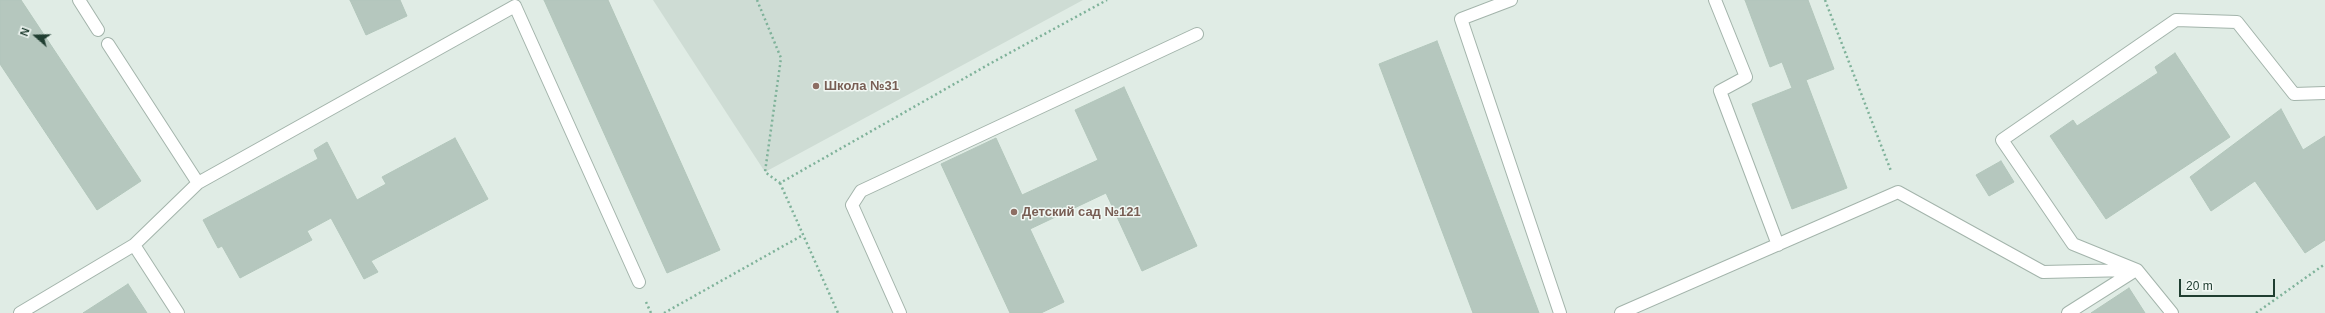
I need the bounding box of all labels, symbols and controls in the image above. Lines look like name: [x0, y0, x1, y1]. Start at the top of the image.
north arrow: [16, 16, 56, 56]
text: N: [18, 26, 32, 38]
place label: Школа №31: [824, 78, 899, 94]
marker: Школа №31: [811, 81, 821, 91]
place label: Детский сад №121: [1022, 204, 1141, 220]
marker: Детский сад №121: [1009, 207, 1019, 217]
scale bar: [2181, 271, 2277, 297]
text: 20 m: [2186, 279, 2213, 293]

